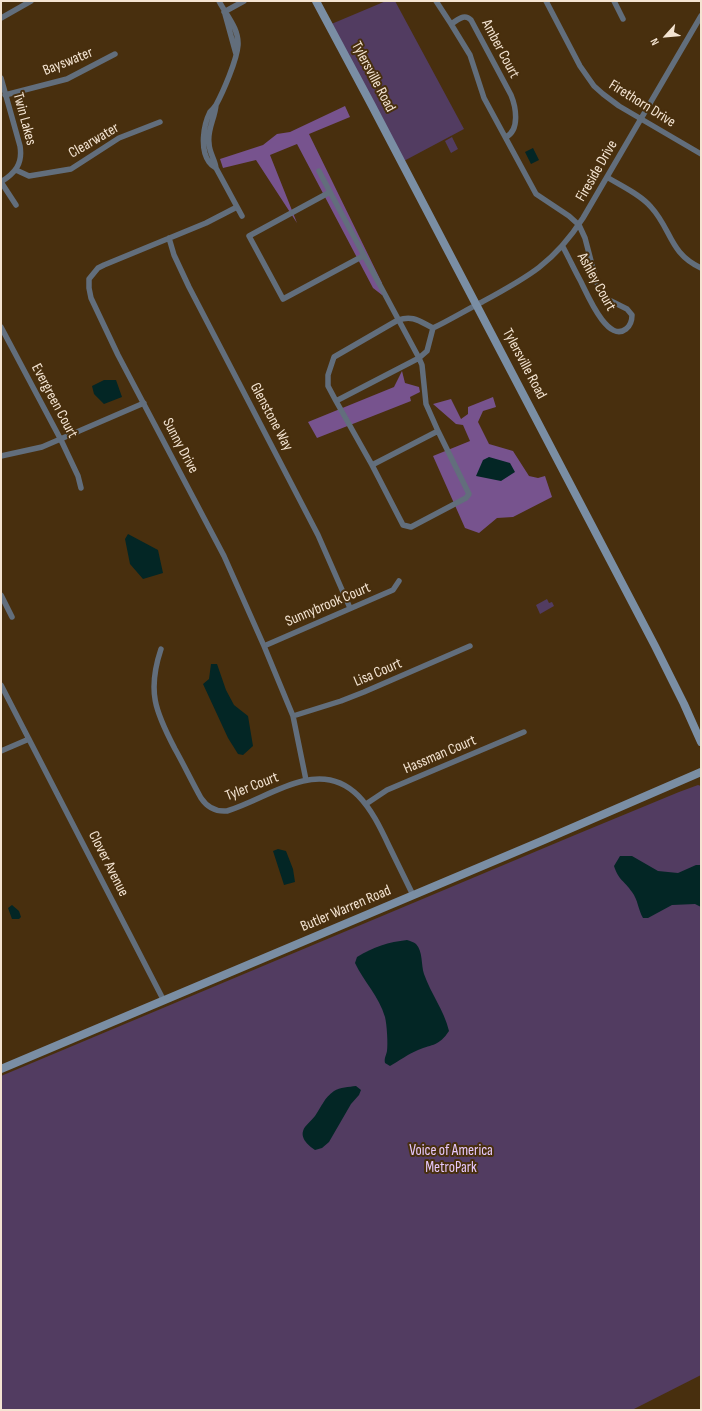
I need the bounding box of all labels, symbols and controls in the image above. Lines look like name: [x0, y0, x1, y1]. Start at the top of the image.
north arrow: [646, 16, 686, 56]
street label: Amber Court: [477, 17, 523, 81]
text: N: [648, 36, 662, 47]
street label: Tylersville Road: [347, 39, 399, 115]
street label: Bayswater: [40, 44, 96, 80]
street label: Firethorn Drive: [605, 76, 679, 132]
street label: Twin Lakes: [8, 91, 40, 147]
street label: Clearwater: [66, 119, 122, 163]
street label: Fireside Drive: [572, 137, 622, 205]
street label: Ashley Court: [573, 250, 619, 314]
street label: Tylersville Road: [498, 326, 550, 402]
street label: Evergreen Court: [27, 361, 81, 441]
street label: Glenstone Way: [246, 380, 296, 454]
street label: Sunny Drive: [158, 415, 202, 477]
street label: Sunnybrook Court: [283, 579, 373, 631]
street label: Lisa Court: [351, 655, 405, 691]
street label: Hassman Court: [401, 732, 479, 778]
street label: Tyler Court: [223, 769, 281, 805]
street label: Clover Avenue: [84, 828, 132, 900]
street label: Butler Warren Road: [298, 882, 394, 936]
park label: Voice of America MetroPark: [409, 1142, 493, 1177]

